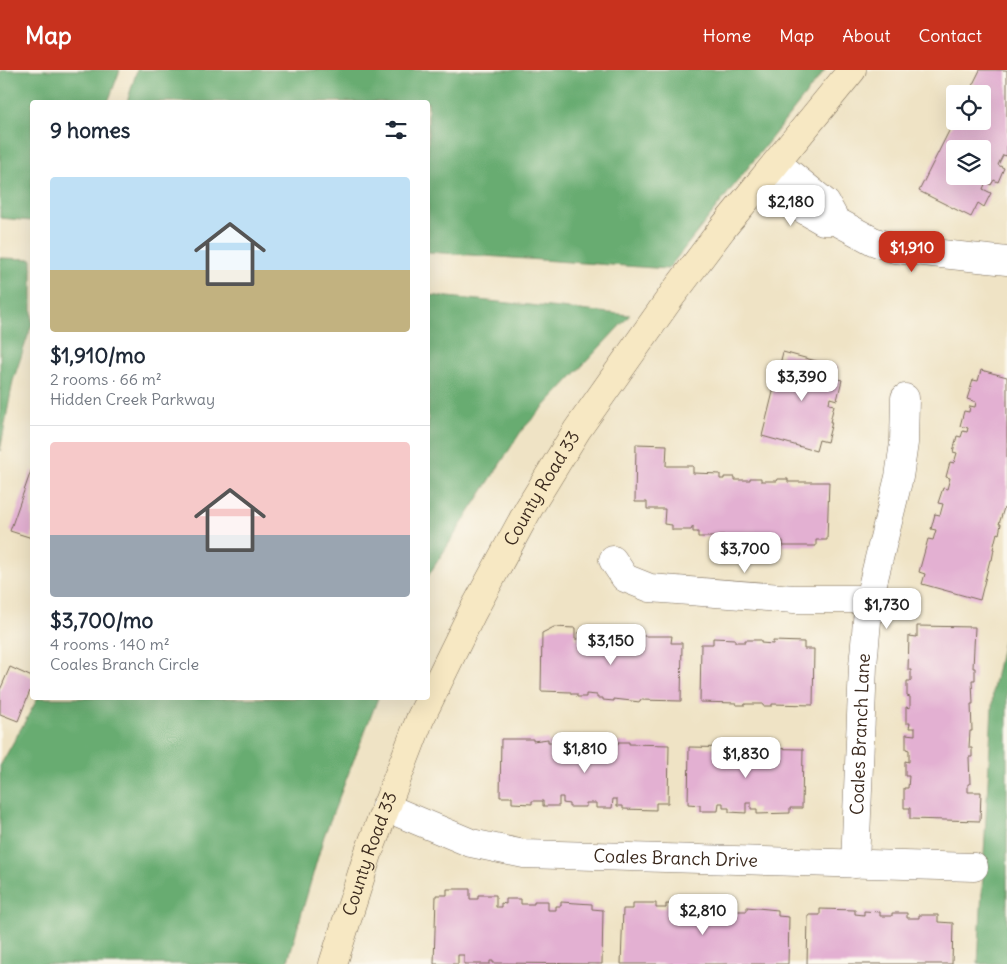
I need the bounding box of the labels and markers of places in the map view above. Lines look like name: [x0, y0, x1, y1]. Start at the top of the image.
pin: $2,180: [750, 184, 832, 227]
pin: $1,910: [871, 230, 953, 273]
pin: $3,390: [761, 360, 843, 402]
pin: $3,700: [704, 532, 786, 574]
pin: $1,730: [846, 588, 928, 630]
pin: $3,150: [570, 624, 652, 666]
pin: $1,810: [544, 732, 626, 774]
pin: $1,830: [705, 736, 787, 779]
pin: $2,810: [662, 894, 744, 936]

